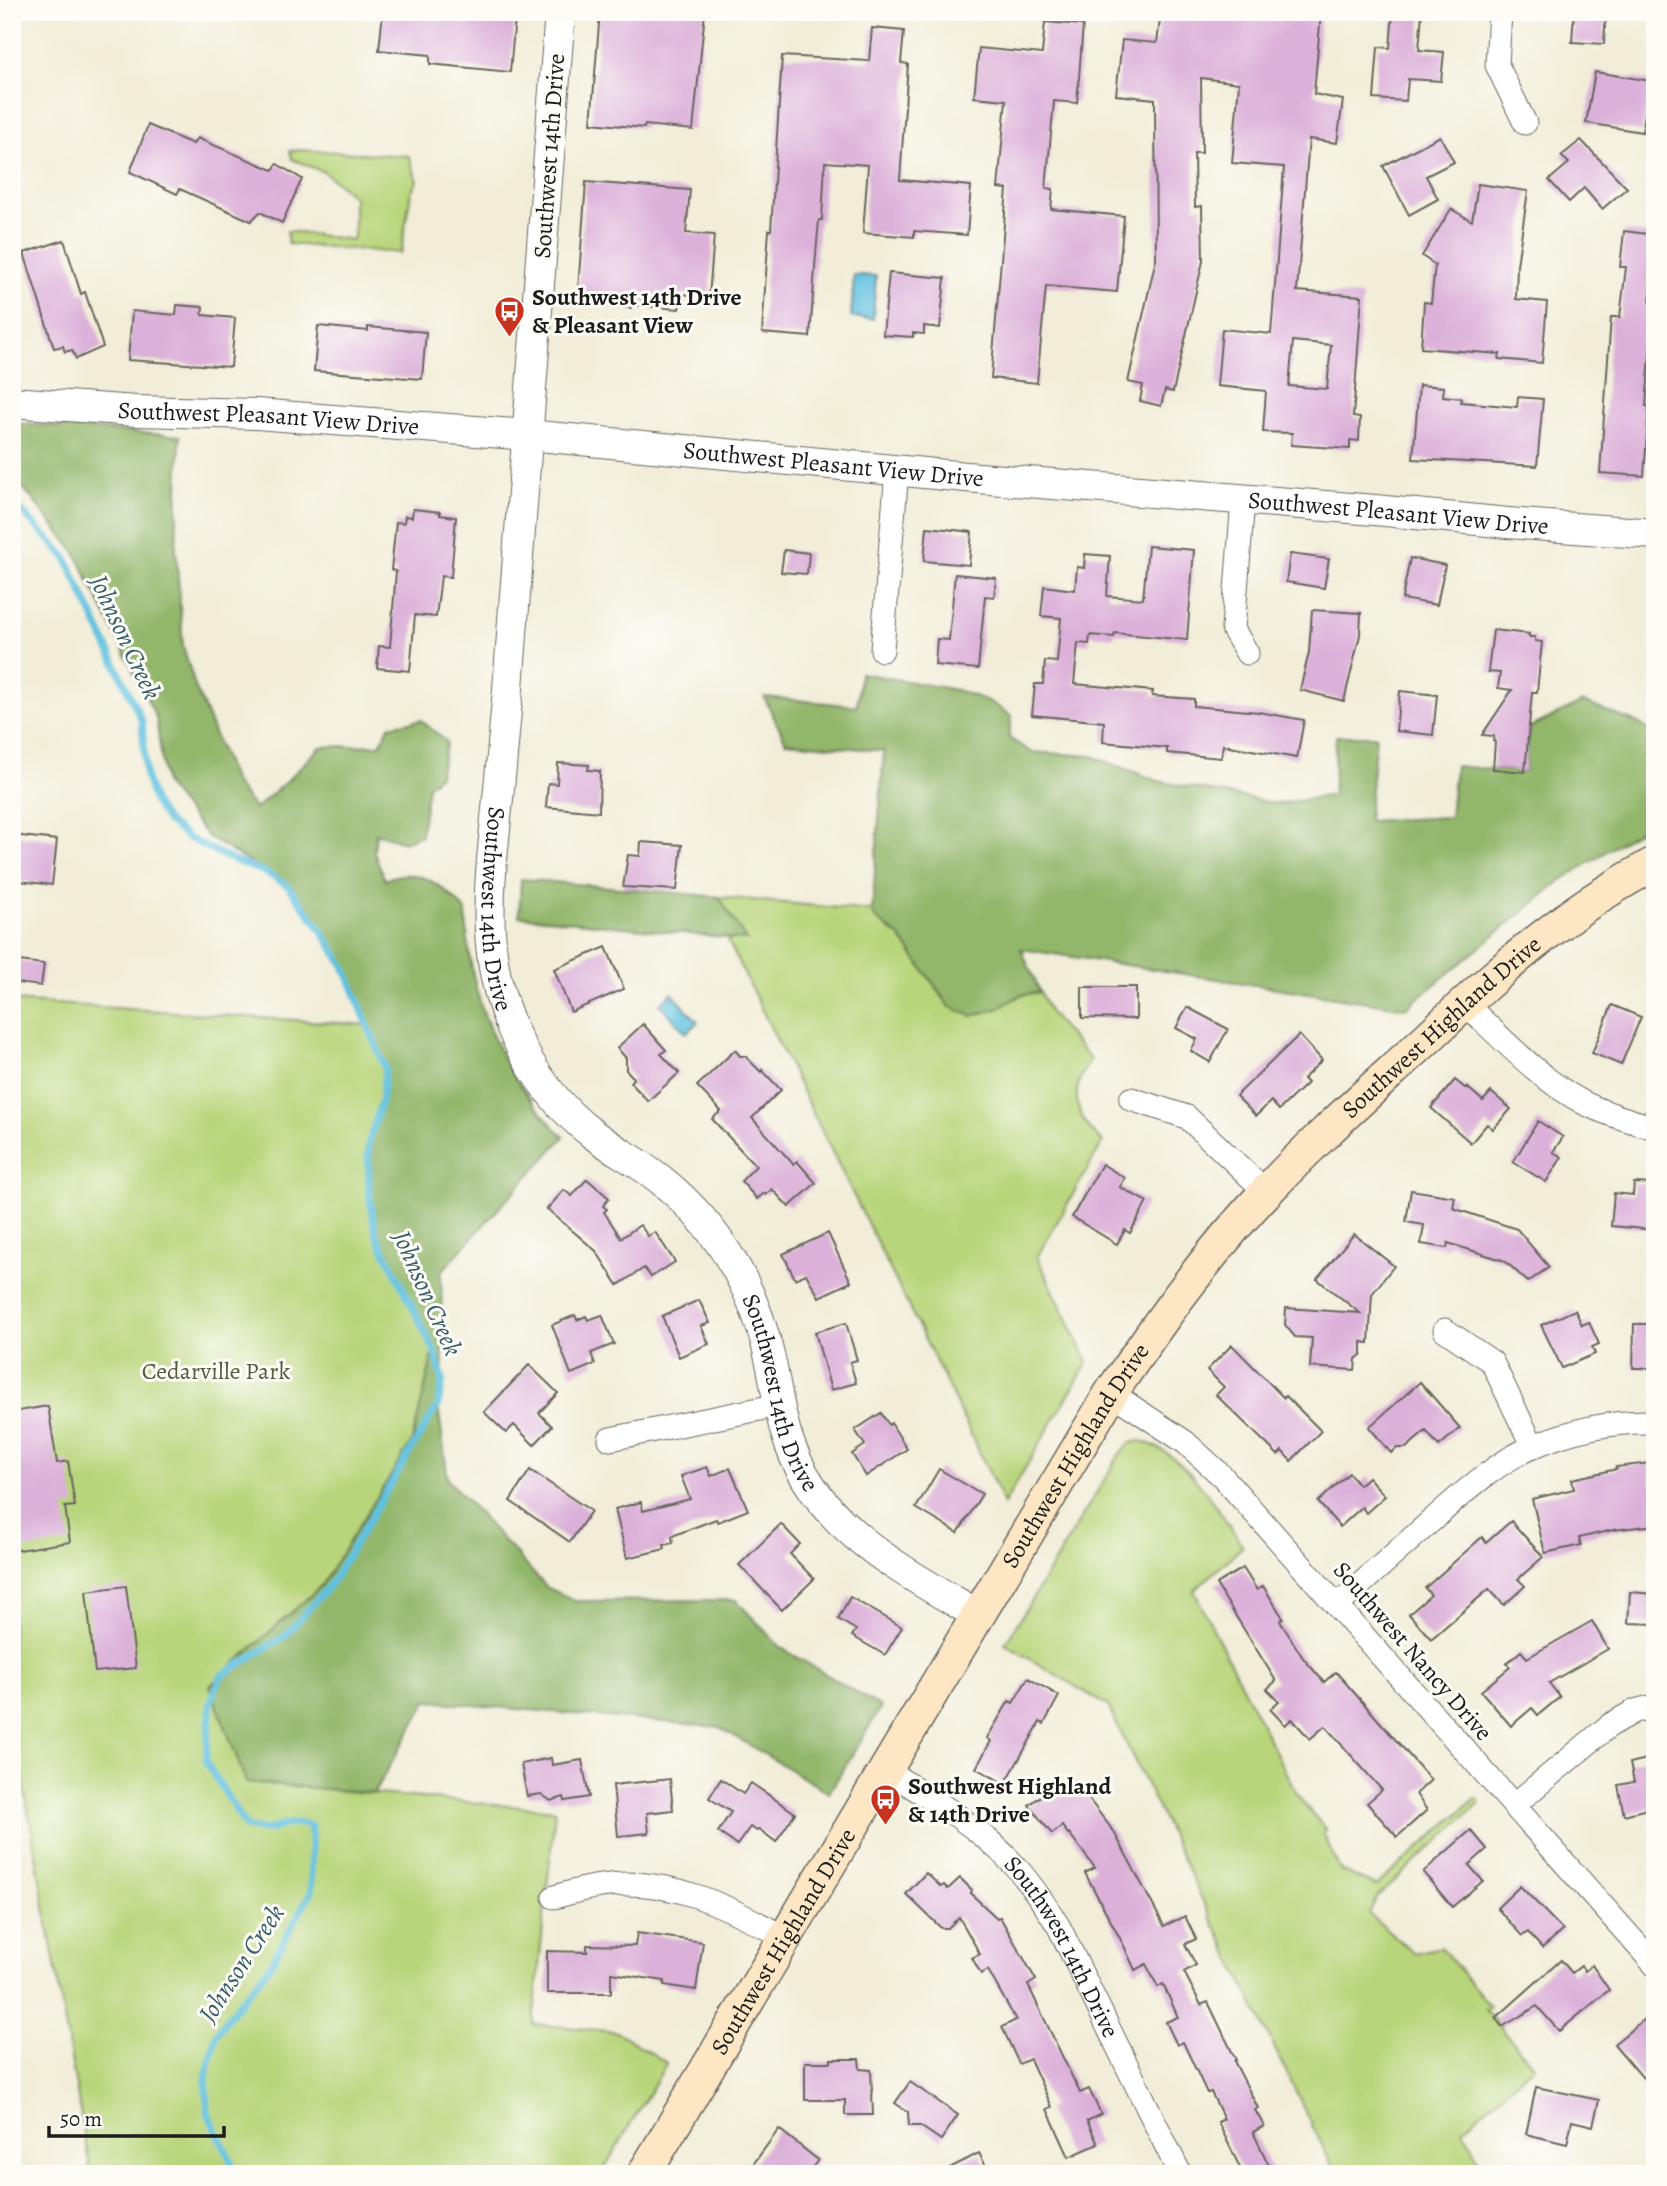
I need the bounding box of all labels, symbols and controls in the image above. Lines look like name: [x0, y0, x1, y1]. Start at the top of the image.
street label: Southwest 14th Drive: [526, 52, 572, 260]
place label: Southwest 14th Drive & Pleasant View: [532, 281, 742, 341]
bus stop icon: Southwest 14th Drive & Pleasant View: [492, 294, 526, 338]
street label: Southwest Pleasant View Drive: [117, 394, 420, 443]
street label: Southwest Pleasant View Drive: [682, 434, 985, 494]
street label: Southwest Pleasant View Drive: [1247, 484, 1550, 542]
water label: Johnson Creek: [81, 568, 170, 705]
street label: Southwest 14th Drive: [473, 805, 520, 1015]
street label: Southwest Highland Drive: [1335, 928, 1548, 1125]
water label: Johnson Creek: [384, 1224, 471, 1362]
street label: Southwest 14th Drive: [735, 1289, 826, 1498]
street label: Southwest Highland Drive: [994, 1337, 1157, 1574]
park label: Cedarville Park: [142, 1355, 290, 1387]
street label: Southwest Nancy Drive: [1326, 1555, 1500, 1747]
place label: Southwest Highland & 14th Drive: [908, 1770, 1112, 1830]
bus stop icon: Southwest Highland & 14th Drive: [868, 1783, 902, 1827]
street label: Southwest Highland Drive: [703, 1822, 863, 2061]
street label: Southwest 14th Drive: [997, 1849, 1127, 2043]
water label: Johnson Creek: [190, 1898, 293, 2030]
scale bar: [49, 2095, 224, 2139]
text: 50 m: [60, 2105, 102, 2133]

